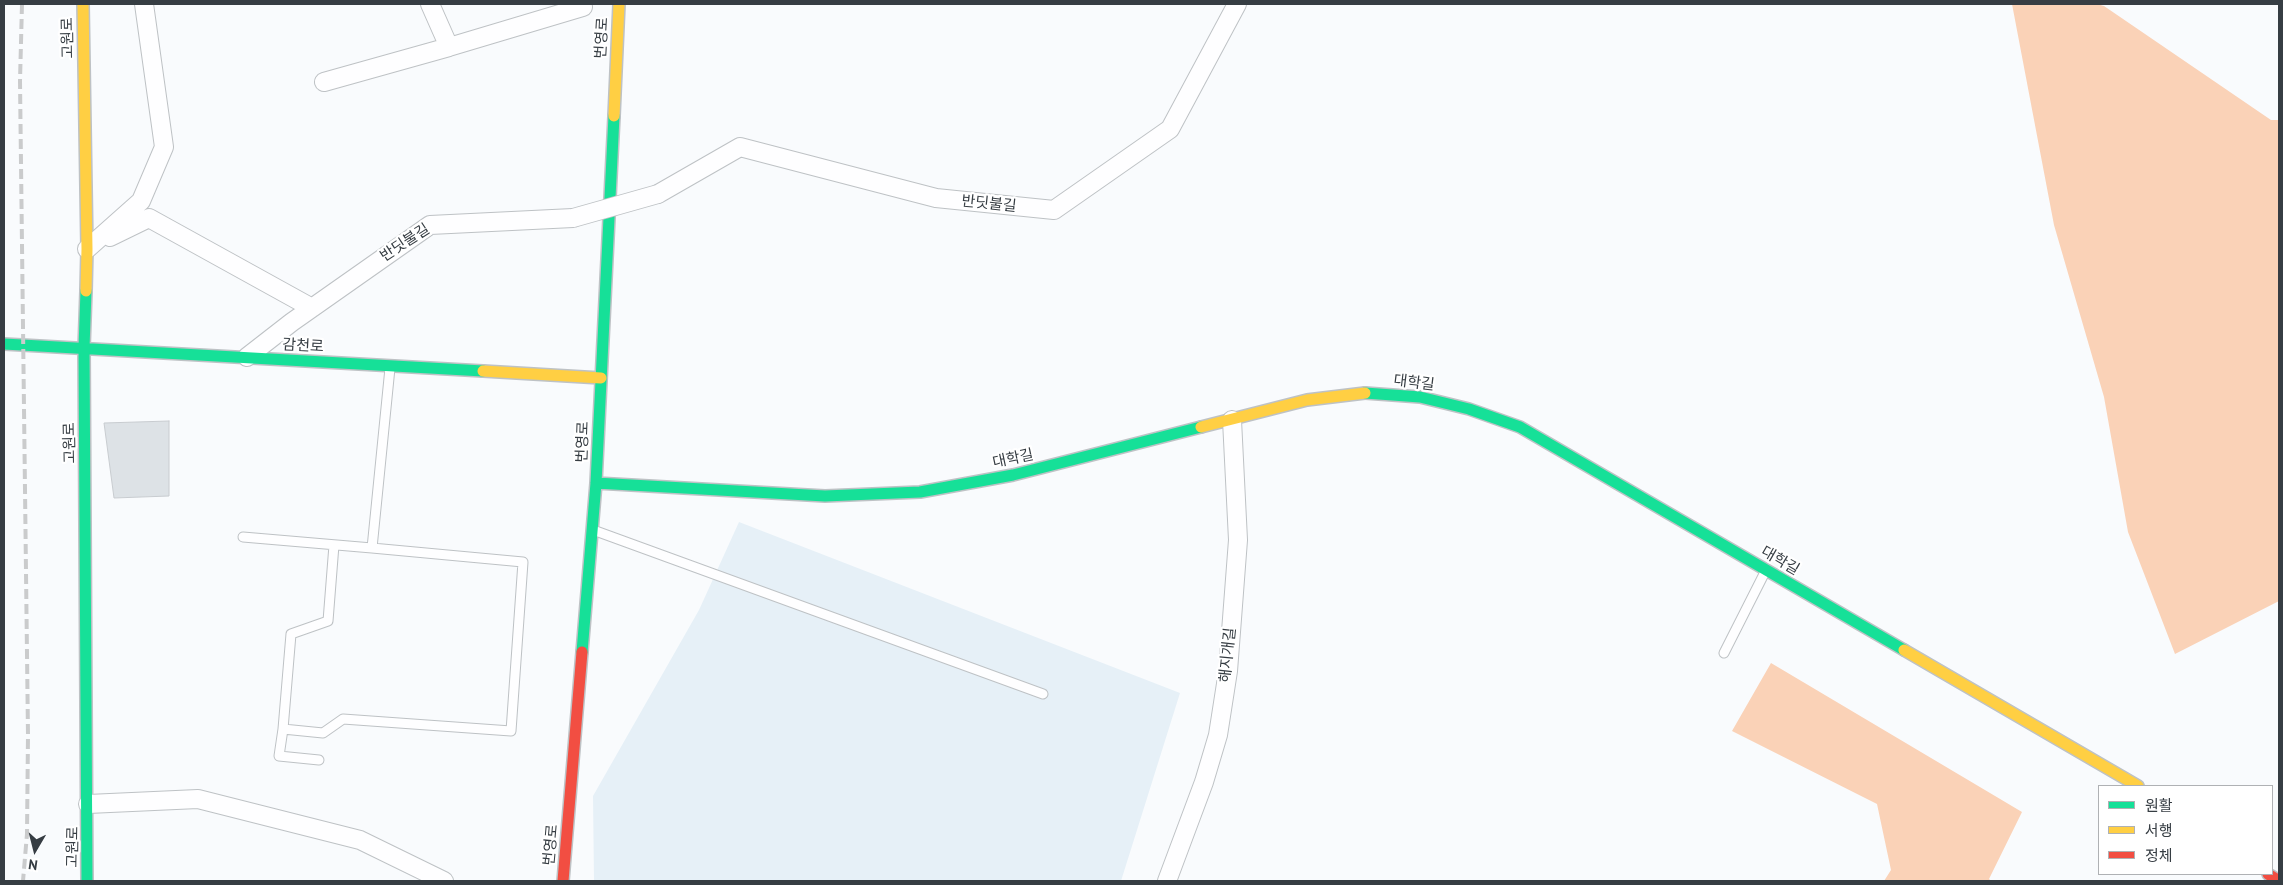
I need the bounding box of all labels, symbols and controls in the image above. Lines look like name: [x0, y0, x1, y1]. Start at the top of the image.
street label: 고원로: [59, 17, 77, 59]
street label: 번영로: [592, 17, 612, 59]
street label: 반딧불길: [961, 192, 1017, 216]
street label: 반딧불길: [377, 220, 433, 266]
street label: 감천로: [282, 336, 324, 356]
street label: 대학길: [1392, 372, 1436, 394]
street label: 번영로: [573, 421, 593, 463]
street label: 고원로: [61, 422, 79, 464]
street label: 대학길: [991, 446, 1035, 472]
street label: 대학길: [1758, 543, 1802, 579]
street label: 해지개길: [1216, 627, 1240, 683]
legend: [2098, 785, 2273, 875]
text: 원활: [2145, 796, 2173, 815]
text: 서행: [2145, 821, 2173, 840]
street label: 번영로: [540, 824, 562, 866]
north arrow: [10, 825, 60, 875]
street label: 고원로: [64, 826, 82, 868]
text: 정체: [2145, 846, 2173, 865]
text: N: [27, 855, 39, 874]

